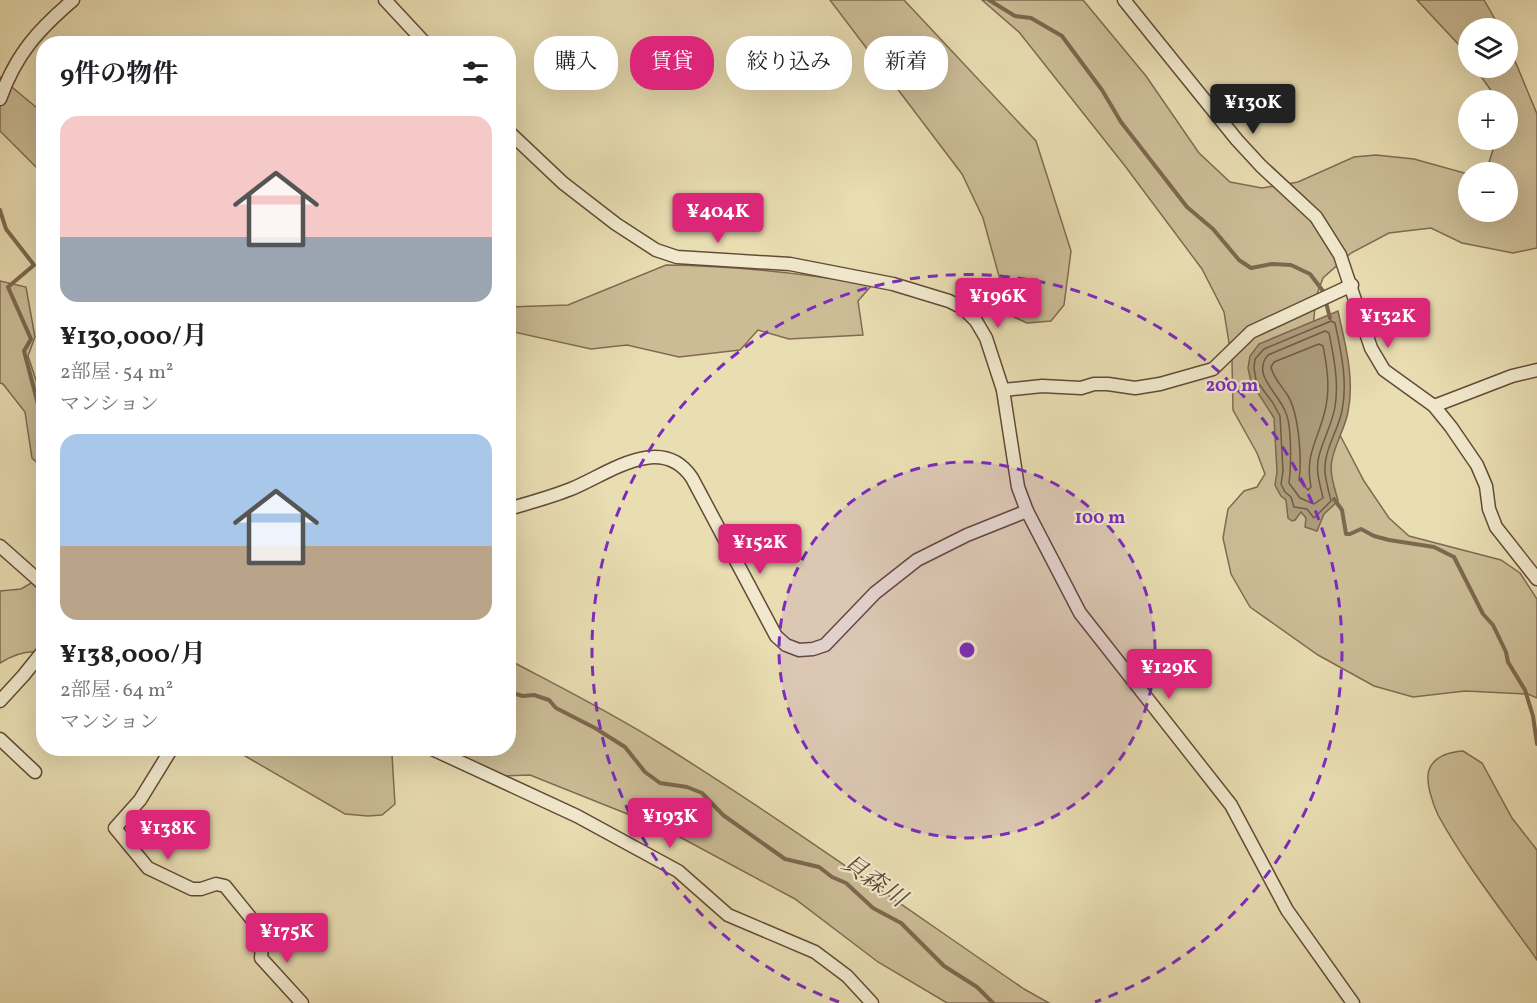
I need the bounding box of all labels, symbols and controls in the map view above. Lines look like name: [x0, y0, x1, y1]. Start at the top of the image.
map controls: [1458, 18, 1518, 222]
button: layers: [1458, 18, 1518, 78]
chip: 購入: [534, 36, 618, 90]
chip: 賃貸: [630, 36, 714, 90]
chip: 絞り込み: [726, 36, 852, 90]
chip: 新着: [864, 36, 948, 90]
icon: filters: [459, 56, 492, 89]
text: 9件の物件: [60, 57, 178, 93]
pin: ¥130K: [1211, 84, 1295, 135]
text: ¥130K: [1224, 89, 1282, 117]
button: +: [1458, 90, 1518, 150]
icon: home: [222, 155, 330, 263]
button: −: [1458, 162, 1518, 222]
pin: ¥404K: [676, 193, 760, 244]
text: ¥404K: [687, 198, 749, 226]
pin: ¥196K: [956, 278, 1040, 329]
text: ¥196K: [969, 283, 1027, 311]
pin: ¥132K: [1346, 298, 1430, 349]
text: ¥132K: [1360, 303, 1416, 331]
text: ¥130,000/月: [60, 319, 208, 355]
text: 2部屋 · 54 m²: [60, 359, 173, 387]
text: 200 m: [1206, 374, 1258, 399]
text: マンション: [60, 391, 159, 419]
icon: home: [222, 473, 330, 581]
text: 100 m: [1075, 506, 1125, 531]
pin: ¥152K: [718, 524, 802, 575]
text: ¥152K: [732, 529, 788, 557]
text: ¥138,000/月: [60, 637, 206, 673]
centre of rings: [957, 640, 977, 660]
pin: ¥129K: [1127, 649, 1211, 700]
text: ¥129K: [1141, 654, 1197, 682]
text: 2部屋 · 64 m²: [60, 677, 173, 705]
text: マンション: [60, 709, 159, 737]
pin: ¥193K: [628, 798, 712, 849]
text: ¥193K: [642, 803, 698, 831]
pin: ¥138K: [126, 810, 210, 861]
text: ¥138K: [140, 815, 196, 843]
water label: 貝森川: [834, 847, 915, 918]
pin: ¥175K: [245, 913, 329, 964]
text: ¥175K: [260, 918, 314, 946]

